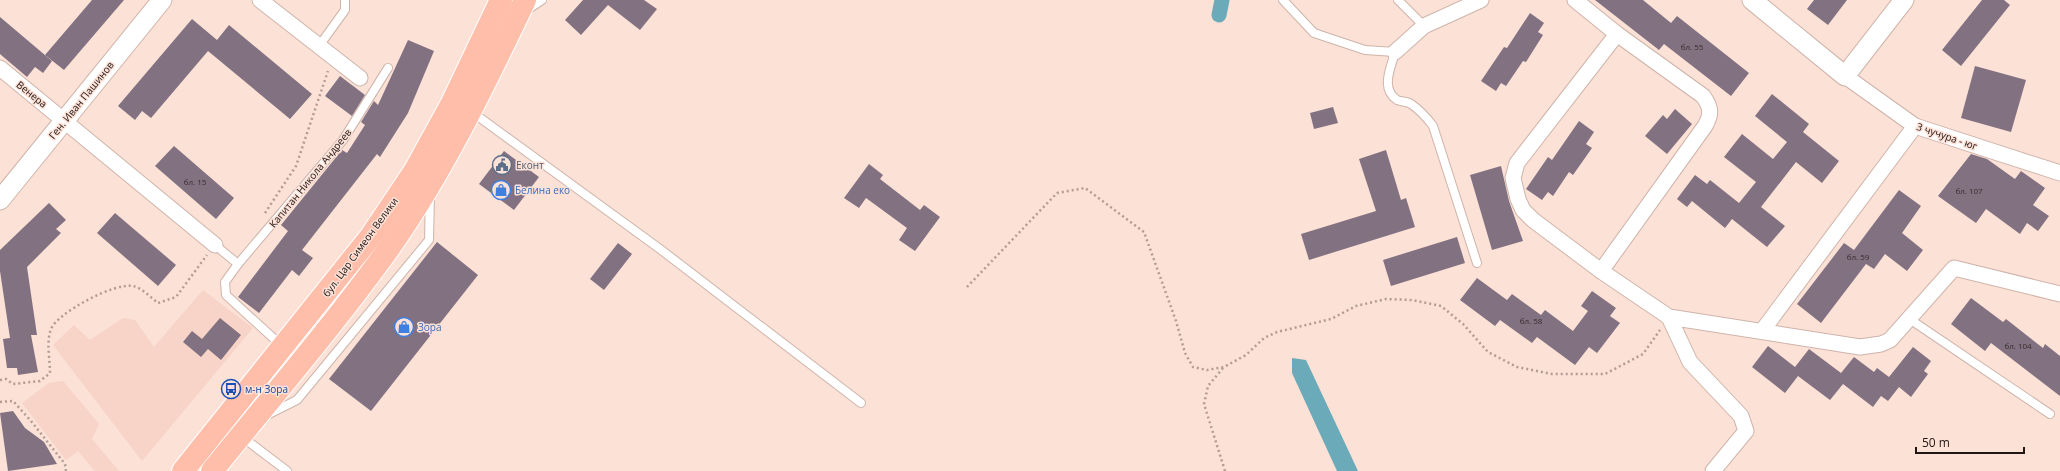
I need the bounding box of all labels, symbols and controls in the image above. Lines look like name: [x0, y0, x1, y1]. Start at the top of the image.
house number: бл. 55: [1681, 41, 1704, 52]
street label: Ген. Иван Пашинов: [45, 58, 117, 142]
street label: Венера: [14, 77, 50, 111]
street label: 3 чучура - юг: [1915, 119, 1980, 153]
street label: Капитан Никола Андреев: [266, 125, 355, 230]
public building icon: Еконт: [491, 154, 513, 176]
place label: Еконт: [516, 158, 544, 172]
house number: бл. 15: [184, 176, 207, 187]
shop icon: Белина еко: [490, 179, 512, 201]
place label: Белина еко: [515, 183, 570, 197]
house number: бл. 107: [1955, 185, 1983, 196]
street label: бул. Цар Симеон Велики: [319, 194, 401, 300]
house number: бл. 59: [1847, 251, 1870, 262]
house number: бл. 58: [1520, 315, 1543, 326]
shop icon: Зора: [393, 316, 415, 338]
place label: Зора: [418, 320, 442, 334]
house number: бл. 104: [2004, 340, 2032, 351]
bus stop icon: м-н Зора: [220, 378, 242, 400]
place label: м-н Зора: [245, 382, 288, 396]
scale bar: [1916, 429, 2024, 455]
text: 50 m: [1922, 434, 1950, 451]

